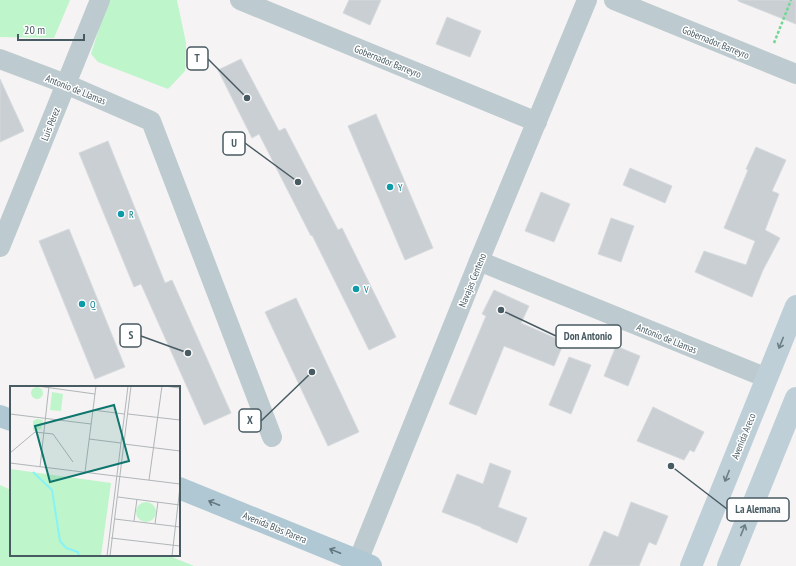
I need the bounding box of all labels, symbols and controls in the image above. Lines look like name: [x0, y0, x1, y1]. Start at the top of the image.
scale bar: [18, 16, 84, 42]
text: 20 m: [24, 22, 45, 37]
street label: Gobernador Barreyro: [680, 23, 751, 62]
street label: Gobernador Barreyro: [352, 42, 423, 81]
callout: T: [187, 47, 208, 70]
text: T: [194, 51, 200, 65]
street label: Antonio de Llamas: [44, 71, 109, 108]
street label: Luis Pérez: [38, 105, 63, 143]
callout: U: [223, 132, 245, 155]
text: U: [231, 136, 237, 150]
place label: Y: [398, 181, 403, 194]
marker: Y: [385, 182, 395, 192]
place label: R: [129, 208, 134, 221]
marker: R: [116, 209, 126, 219]
street label: Navajas Centeno: [456, 251, 489, 309]
place label: V: [363, 283, 369, 296]
marker: V: [351, 284, 361, 294]
place label: Q: [90, 298, 96, 311]
marker: Q: [77, 299, 87, 309]
street label: Antonio de Llamas: [635, 320, 700, 357]
callout: S: [120, 324, 141, 347]
callout: Don Antonio: [556, 325, 621, 348]
text: S: [129, 328, 134, 342]
text: Don Antonio: [564, 329, 612, 343]
one-way arrow: [777, 336, 785, 348]
inset map: [10, 386, 180, 556]
callout: X: [239, 409, 261, 432]
street label: Avenida Areco: [728, 411, 759, 461]
text: X: [247, 413, 253, 427]
one-way arrow: [723, 470, 731, 482]
one-way arrow: [209, 498, 221, 506]
callout: La Alemana: [727, 498, 789, 521]
text: La Alemana: [735, 502, 781, 516]
street label: Avenida Blas Parera: [241, 509, 309, 546]
one-way arrow: [739, 524, 747, 536]
one-way arrow: [329, 547, 341, 555]

